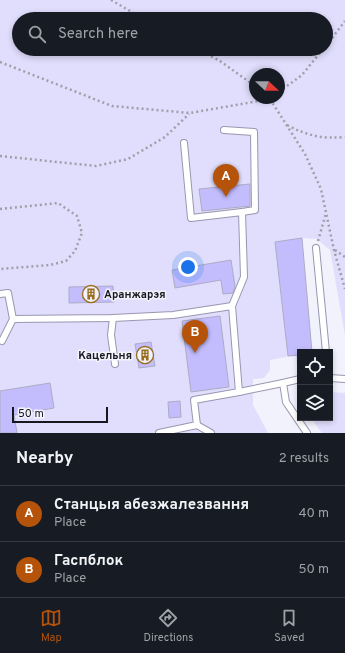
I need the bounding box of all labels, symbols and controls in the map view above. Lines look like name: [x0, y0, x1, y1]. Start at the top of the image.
search box: [12, 12, 333, 56]
icon: search: [26, 23, 48, 45]
text: Search here: [58, 25, 138, 44]
north arrow: [249, 68, 285, 104]
pin: A: [213, 164, 239, 197]
your location: [178, 257, 198, 277]
building icon: Аранжарэя: [81, 284, 101, 304]
place label: Аранжарэя: [104, 288, 166, 302]
pin: B: [182, 320, 208, 353]
building icon: Кацельня: [135, 345, 155, 365]
place label: Кацельня: [78, 349, 132, 363]
map controls: [297, 349, 333, 421]
button: locate: [297, 349, 333, 385]
button: layers: [297, 385, 333, 421]
scale bar: [12, 405, 108, 424]
text: 50 m: [18, 407, 44, 421]
text: Nearby: [16, 448, 73, 470]
text: 2 results: [279, 451, 329, 467]
text: Станцыя абезжалезвання: [54, 496, 249, 515]
text: A: [24, 506, 34, 522]
text: 40 m: [299, 506, 329, 522]
text: Place: [54, 515, 86, 531]
text: Гаспблок: [54, 552, 123, 571]
text: B: [25, 562, 33, 578]
text: 50 m: [299, 562, 329, 578]
text: Place: [54, 571, 86, 587]
tab: Map: [40, 607, 62, 645]
tab: Directions: [143, 607, 193, 645]
tab: Saved: [274, 607, 305, 645]

